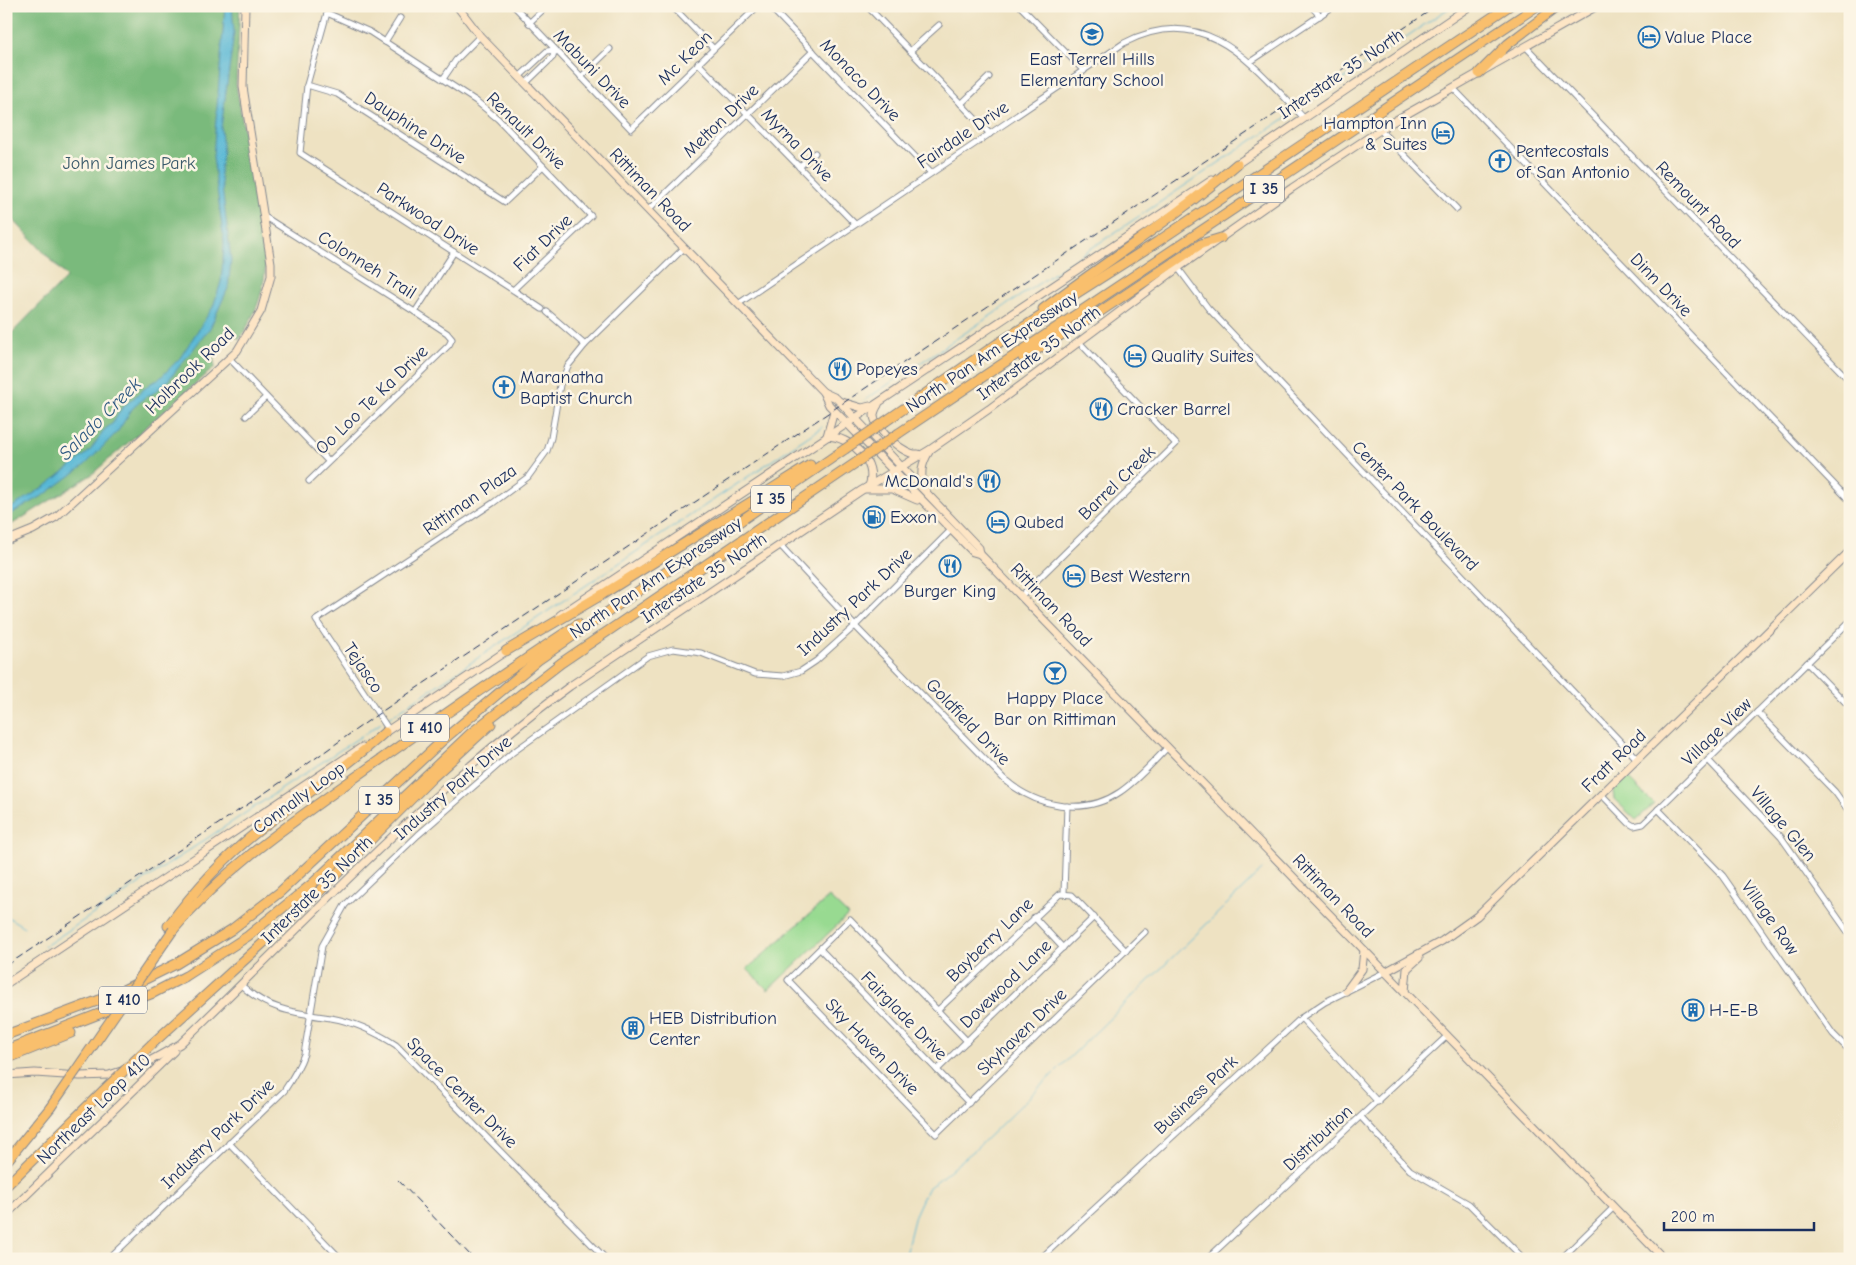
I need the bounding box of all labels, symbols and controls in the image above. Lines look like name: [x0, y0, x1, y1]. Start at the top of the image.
school or university icon: East Terrell Hills Elementary School: [1080, 22, 1104, 46]
street label: Interstate 35 North: [1274, 24, 1408, 124]
street label: Mabuni Drive: [549, 25, 635, 113]
hotel icon: Value Place: [1637, 25, 1661, 49]
street label: Mc Keon: [653, 26, 717, 90]
place label: Value Place: [1665, 27, 1752, 48]
street label: Monaco Drive: [815, 34, 905, 126]
place label: East Terrell Hills Elementary School: [1020, 49, 1164, 91]
street label: Melton Drive: [679, 80, 763, 162]
street label: Dauphine Drive: [360, 87, 470, 169]
street label: Renault Drive: [482, 88, 570, 174]
street label: Fairdale Drive: [913, 97, 1013, 173]
street label: Myrna Drive: [757, 104, 837, 186]
place label: Hampton Inn & Suites: [1323, 113, 1427, 155]
hotel icon: Hampton Inn & Suites: [1431, 121, 1455, 145]
place label: Pentecostals of San Antonio: [1516, 141, 1630, 183]
street label: Rittiman Road: [605, 144, 695, 236]
church icon: Pentecostals of San Antonio: [1488, 149, 1512, 173]
park label: John James Park: [63, 153, 196, 174]
street label: Remount Road: [1651, 157, 1745, 253]
road number: I 35: [1244, 175, 1284, 202]
street label: Parkwood Drive: [373, 178, 483, 260]
street label: Fiat Drive: [509, 210, 577, 276]
street label: Colonneh Trail: [314, 226, 420, 304]
street label: Dinn Drive: [1626, 249, 1696, 321]
street label: North Pan Am Expressway: [902, 286, 1083, 417]
street label: Interstate 35 North: [973, 301, 1105, 405]
street label: Holbrook Road: [141, 323, 239, 419]
street label: Oo Loo Te Ka Drive: [311, 341, 433, 459]
hotel icon: Quality Suites: [1123, 344, 1147, 368]
place label: Quality Suites: [1151, 346, 1254, 367]
restaurant icon: Popeyes: [828, 357, 852, 381]
place label: Popeyes: [856, 359, 918, 380]
place label: Maranatha Baptist Church: [520, 367, 633, 409]
water label: Salado Creek: [54, 373, 146, 465]
church icon: Maranatha Baptist Church: [492, 375, 516, 399]
restaurant icon: Cracker Barrel: [1089, 397, 1113, 421]
place label: Cracker Barrel: [1117, 399, 1231, 420]
street label: Center Park Boulevard: [1347, 437, 1483, 575]
street label: Barrel Creek: [1074, 441, 1160, 525]
street label: Rittiman Plaza: [419, 460, 521, 540]
restaurant icon: McDonald's: [977, 469, 1001, 493]
place label: McDonald's: [885, 471, 973, 492]
road number: I 35: [751, 486, 791, 512]
fuel station icon: Exxon: [862, 505, 886, 529]
place label: Exxon: [890, 507, 937, 528]
hotel icon: Qubed: [986, 510, 1010, 534]
street label: North Pan Am Expressway: [566, 512, 747, 643]
place label: Qubed: [1014, 512, 1064, 533]
street label: Interstate 35 North: [637, 528, 771, 628]
street label: Industry Park Drive: [793, 544, 917, 660]
restaurant icon: Burger King: [938, 554, 962, 578]
street label: Rittiman Road: [1006, 559, 1096, 651]
hotel icon: Best Western: [1062, 564, 1086, 588]
place label: Best Western: [1090, 566, 1190, 587]
place label: Burger King: [904, 581, 996, 602]
street label: Tejasco: [339, 639, 387, 697]
bar icon: Happy Place Bar on Rittiman: [1043, 661, 1067, 685]
street label: Goldfield Drive: [921, 674, 1015, 770]
place label: Happy Place Bar on Rittiman: [994, 688, 1116, 730]
street label: Village View: [1678, 693, 1756, 770]
road number: I 410: [401, 714, 449, 741]
street label: Fratt Road: [1577, 725, 1651, 797]
street label: Industry Park Drive: [390, 731, 516, 845]
street label: Connally Loop: [249, 757, 349, 839]
street label: Village Glen: [1746, 782, 1820, 866]
road number: I 35: [359, 786, 399, 814]
street label: Interstate 35 North: [257, 831, 377, 949]
street label: Rittiman Road: [1288, 850, 1378, 942]
street label: Village Row: [1737, 877, 1803, 959]
street label: Bayberry Lane: [942, 893, 1038, 987]
street label: Dovewood Lane: [956, 935, 1056, 1033]
street label: Fairglade Drive: [856, 967, 952, 1065]
street label: Skyhaven Drive: [973, 984, 1071, 1080]
road number: I 410: [99, 986, 147, 1014]
street label: Sky Haven Drive: [821, 994, 923, 1100]
building icon: H-E-B: [1681, 998, 1705, 1022]
place label: H-E-B: [1709, 1000, 1758, 1021]
place label: HEB Distribution Center: [649, 1008, 777, 1050]
building icon: HEB Distribution Center: [621, 1016, 645, 1040]
street label: Space Center Drive: [402, 1033, 522, 1153]
street label: Northeast Loop 410: [33, 1049, 155, 1169]
street label: Business Park: [1150, 1051, 1242, 1139]
street label: Industry Park Drive: [157, 1075, 279, 1193]
street label: Distribution: [1279, 1101, 1357, 1175]
scale bar: [1664, 1200, 1814, 1232]
text: 200 m: [1671, 1208, 1715, 1226]

